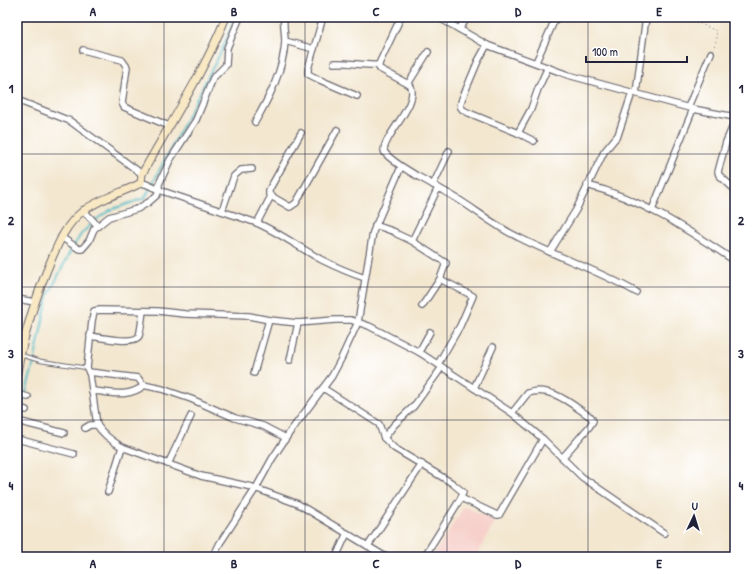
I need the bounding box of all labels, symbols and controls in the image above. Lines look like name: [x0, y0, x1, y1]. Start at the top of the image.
text: A: [90, 2, 97, 20]
text: B: [231, 2, 238, 20]
text: C: [372, 2, 380, 20]
text: D: [515, 2, 522, 20]
text: E: [656, 2, 662, 20]
scale bar: [586, 38, 687, 64]
text: 100 m: [592, 43, 618, 60]
text: 1: [9, 79, 14, 97]
text: 1: [739, 79, 744, 97]
text: 2: [8, 211, 15, 229]
text: 2: [738, 211, 745, 229]
text: 3: [8, 344, 14, 362]
text: 3: [738, 344, 744, 362]
text: 4: [9, 476, 14, 494]
text: 4: [739, 476, 744, 494]
north arrow: [674, 496, 714, 536]
text: U: [691, 499, 698, 513]
text: A: [90, 554, 97, 572]
text: B: [231, 554, 238, 572]
text: C: [372, 554, 380, 572]
text: D: [515, 554, 522, 572]
text: E: [656, 554, 662, 572]

